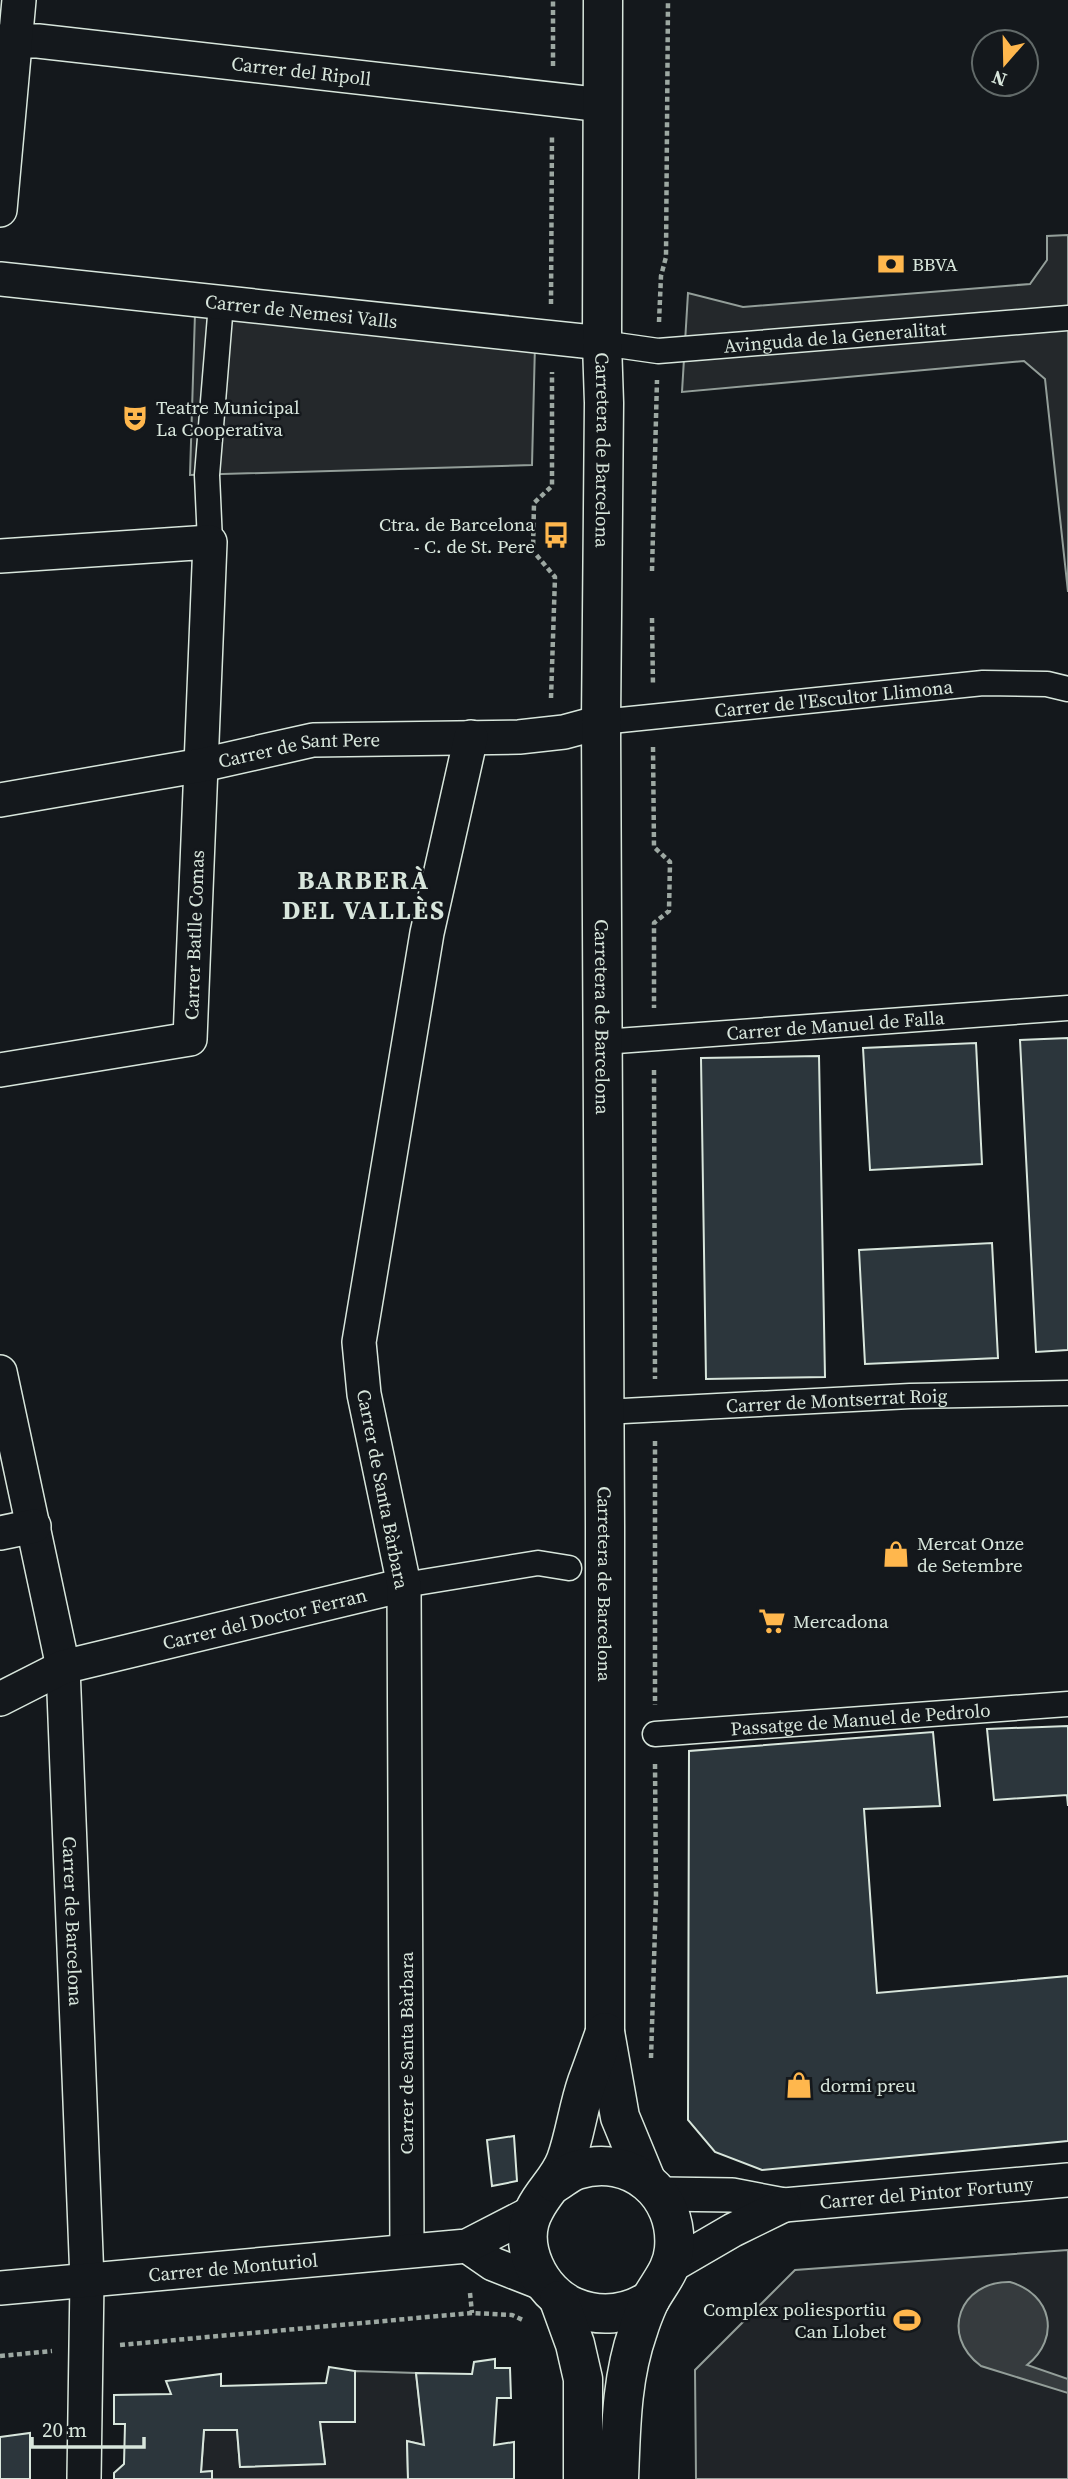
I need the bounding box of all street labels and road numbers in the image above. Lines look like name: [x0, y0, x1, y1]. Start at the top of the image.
street label: Carrer del Ripoll: [230, 50, 373, 92]
street label: Carrer de Nemesi Valls: [204, 288, 399, 334]
street label: Avinguda de la Generalitat: [723, 315, 948, 359]
street label: Carretera de Barcelona: [589, 352, 617, 548]
street label: Carrer de l'Escultor Llimona: [713, 673, 955, 723]
street label: Carrer de Sant Pere: [216, 726, 380, 774]
street label: Carrer Batlle Comas: [178, 849, 210, 1021]
street label: Carretera de Barcelona: [589, 919, 616, 1115]
street label: Carrer de Manuel de Falla: [725, 1004, 946, 1046]
street label: Carrer de Montserrat Roig: [725, 1382, 948, 1419]
street label: Carrer de Santa Bàrbara: [351, 1387, 415, 1591]
street label: Carretera de Barcelona: [592, 1486, 618, 1682]
street label: Carrer del Doctor Ferran: [160, 1581, 369, 1656]
street label: Passatge de Manuel de Pedrolo: [730, 1697, 991, 1741]
street label: Carrer de Barcelona: [57, 1836, 89, 2007]
street label: Carrer de Santa Bàrbara: [393, 1951, 419, 2154]
street label: Carrer del Pintor Fortuny: [818, 2170, 1035, 2215]
street label: Carrer de Monturiol: [147, 2246, 319, 2288]

